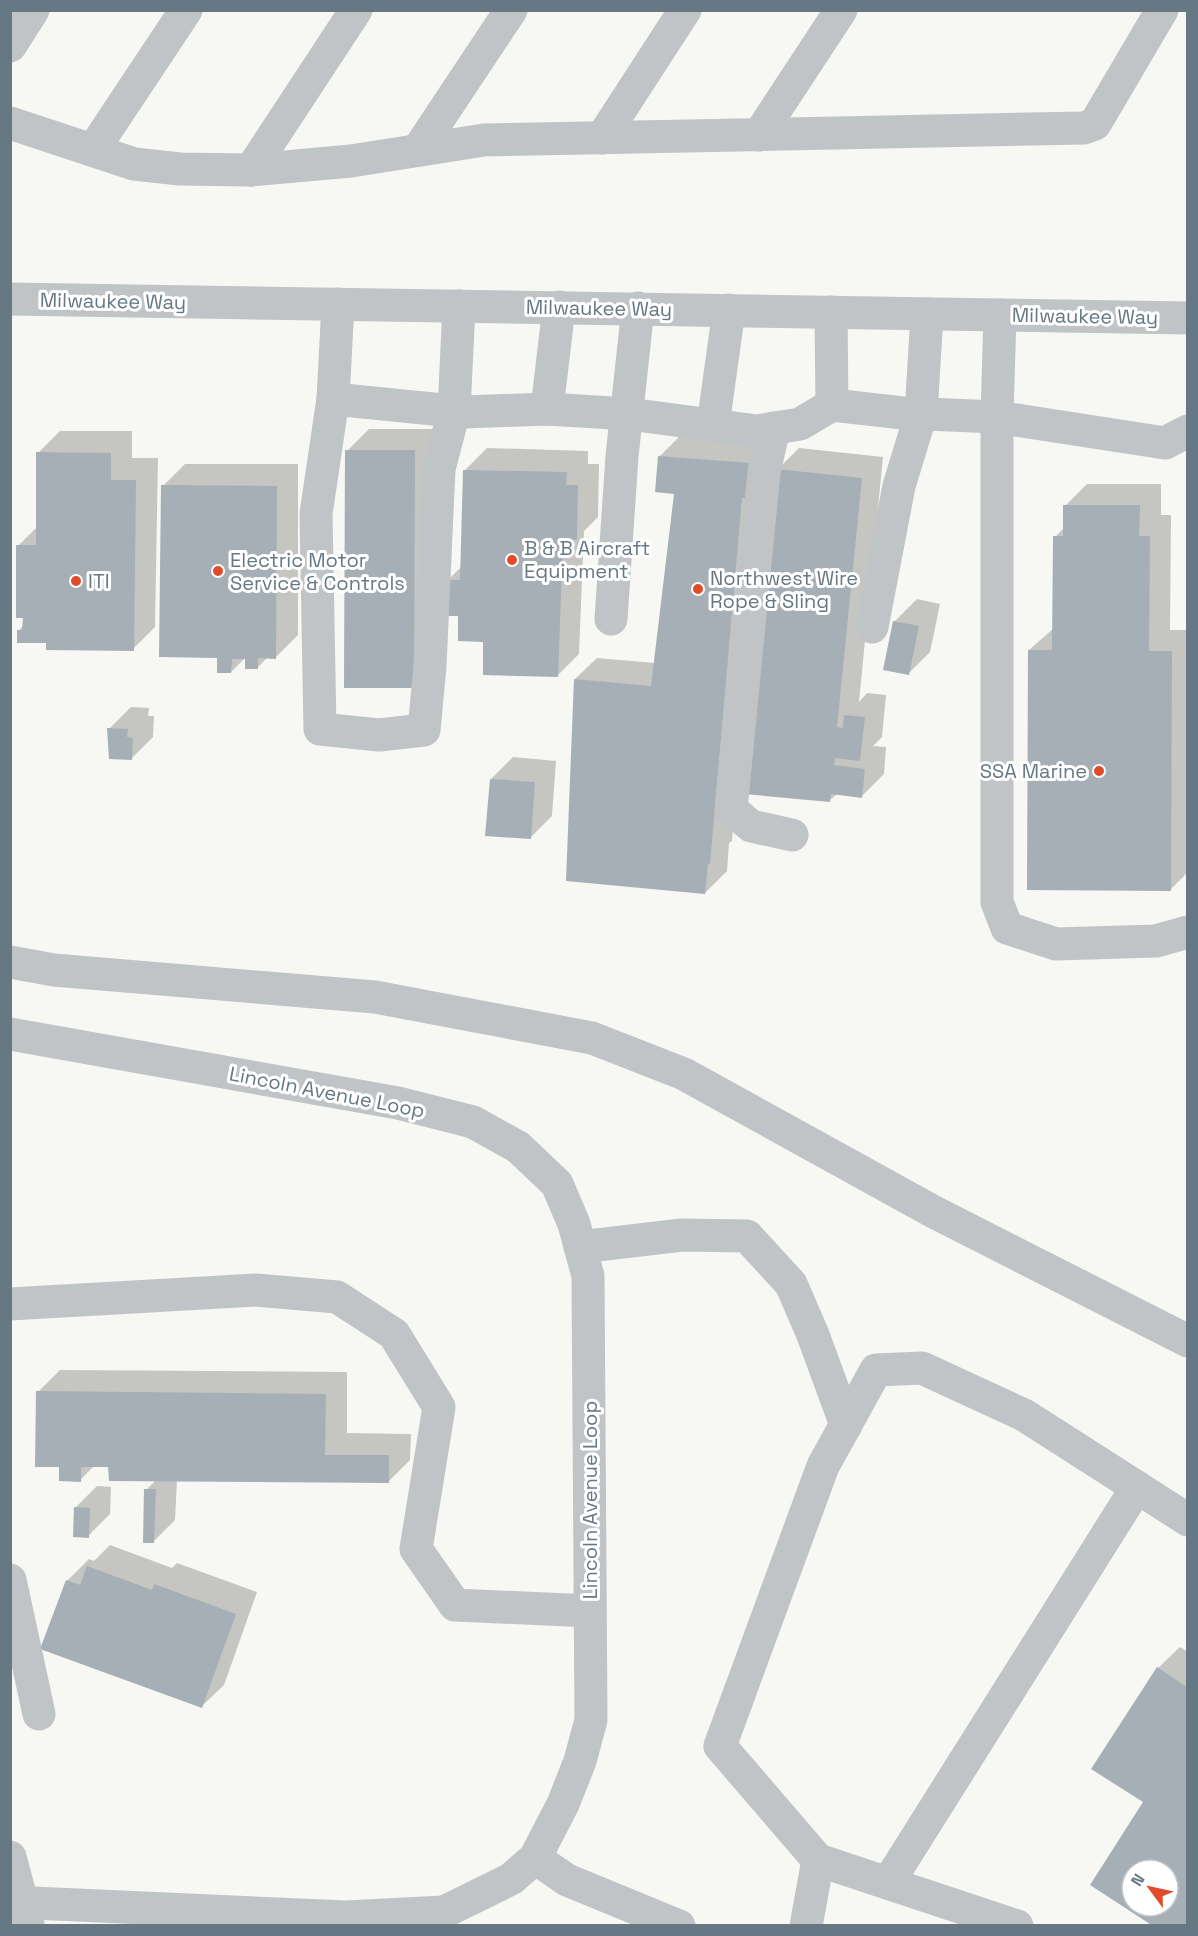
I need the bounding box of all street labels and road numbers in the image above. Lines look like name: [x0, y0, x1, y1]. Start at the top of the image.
street label: Milwaukee Way: [40, 287, 186, 315]
street label: Milwaukee Way: [526, 294, 672, 322]
street label: Milwaukee Way: [1012, 302, 1158, 330]
street label: Lincoln Avenue Loop: [227, 1060, 427, 1124]
street label: Lincoln Avenue Loop: [577, 1401, 603, 1599]

